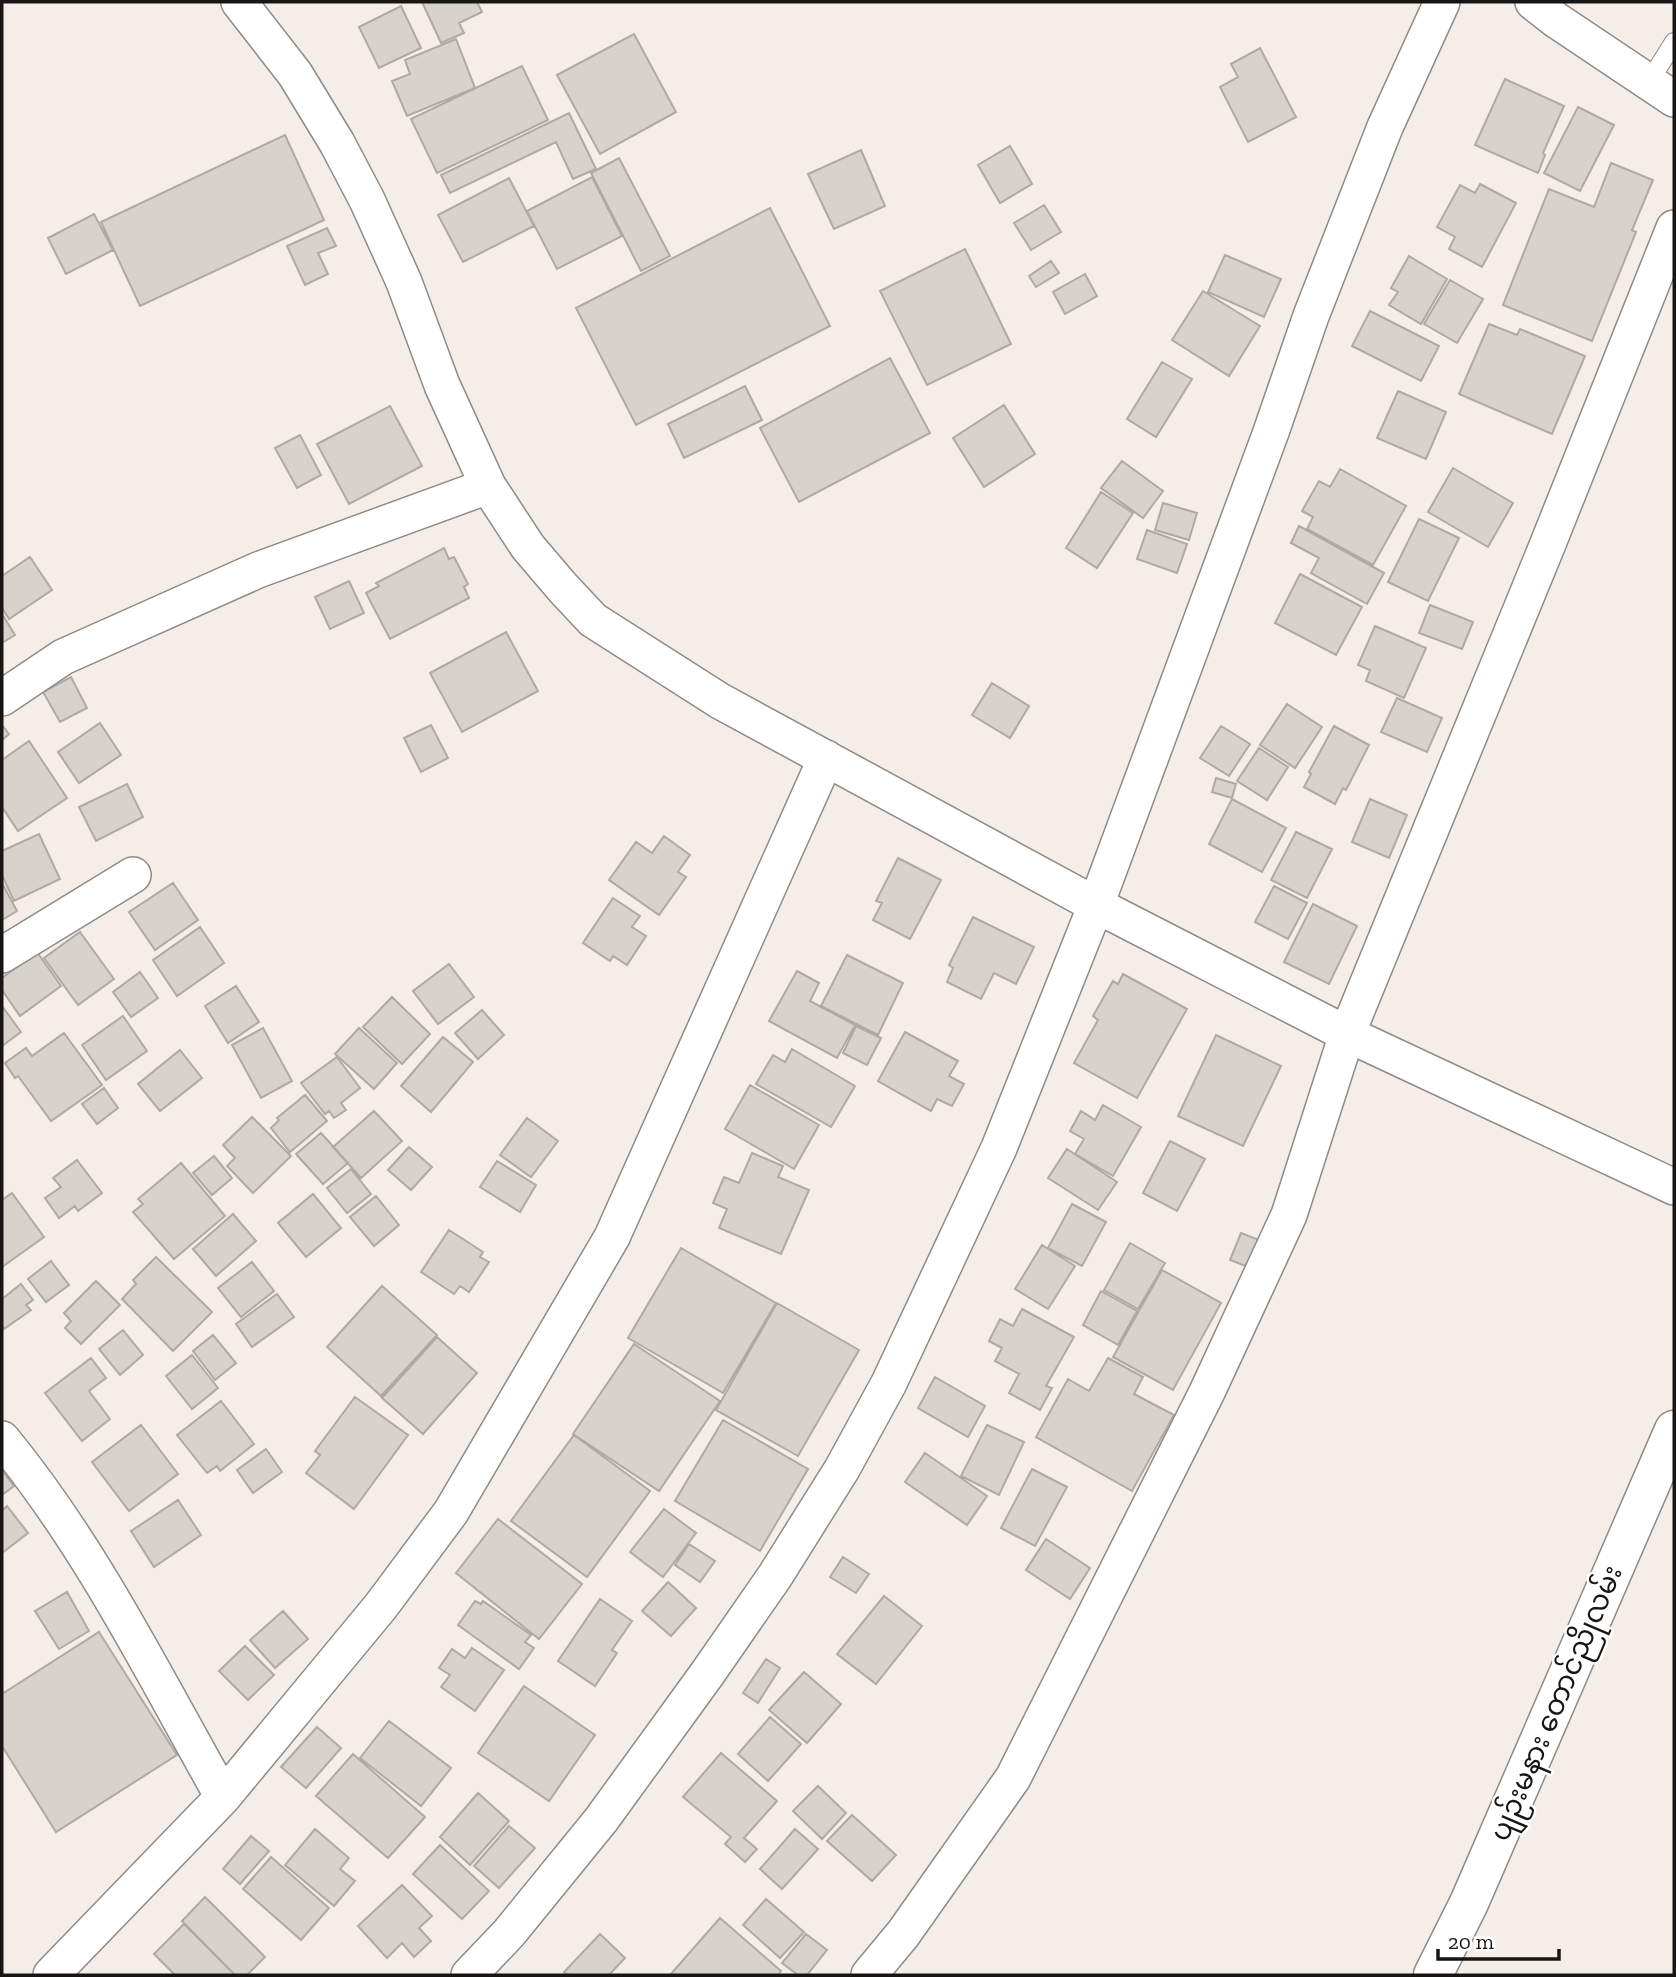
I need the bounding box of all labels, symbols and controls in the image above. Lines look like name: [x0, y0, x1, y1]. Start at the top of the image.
street label: ပျဉ်းမနား တောင်ညိုလမ်း: [1481, 1559, 1635, 1848]
scale bar: [1438, 1918, 1559, 1962]
text: 20 m: [1448, 1929, 1494, 1954]

